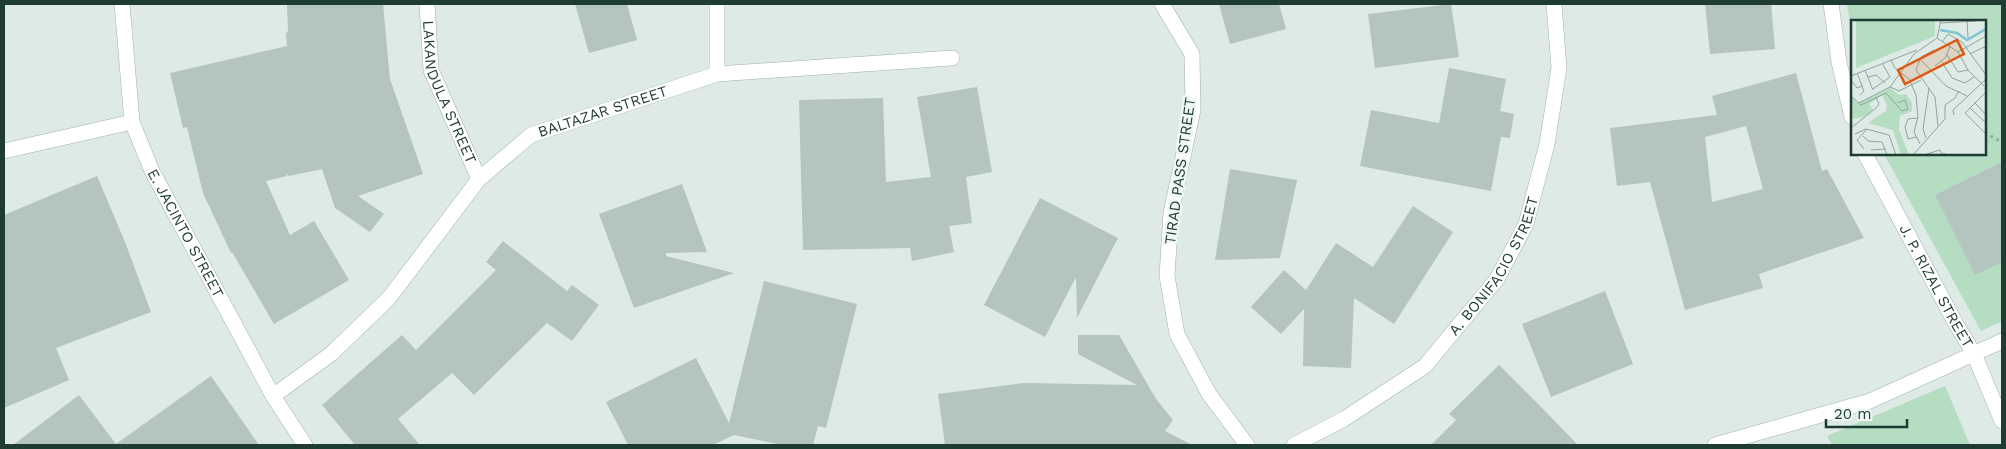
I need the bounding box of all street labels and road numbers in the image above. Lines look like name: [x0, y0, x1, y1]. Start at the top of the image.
street label: LAKANDULA STREET: [419, 20, 480, 166]
street label: BALTAZAR STREET: [536, 82, 670, 141]
street label: TIRAD PASS STREET: [1161, 96, 1199, 246]
street label: E. JACINTO STREET: [144, 166, 227, 301]
street label: A. BONIFACIO STREET: [1445, 194, 1542, 339]
street label: J. P. RIZAL STREET: [1895, 221, 1977, 351]

